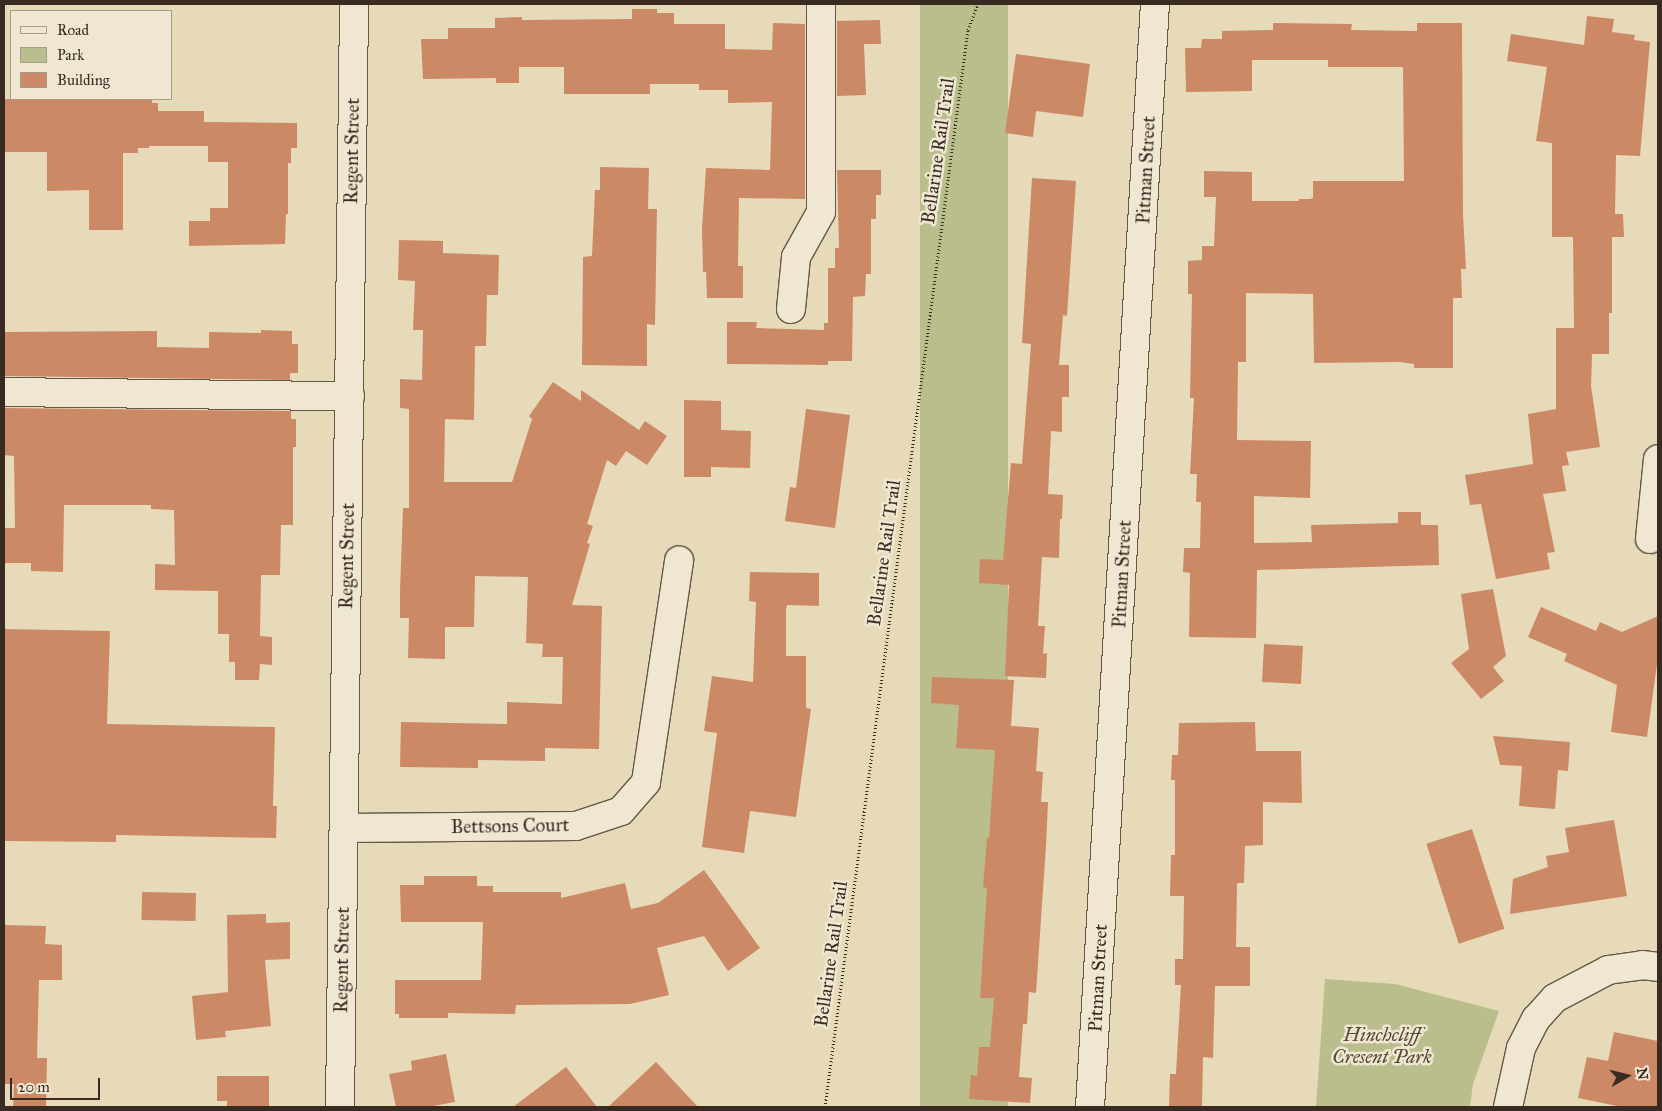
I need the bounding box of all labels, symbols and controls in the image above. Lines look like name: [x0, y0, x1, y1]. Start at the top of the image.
legend: [10, 10, 172, 100]
text: Road: [57, 21, 89, 39]
text: Park: [57, 46, 84, 64]
text: Building: [57, 71, 110, 89]
street label: Bellarine Rail Trail: [916, 76, 960, 226]
street label: Regent Street: [340, 98, 364, 204]
street label: Pitman Street: [1132, 115, 1160, 225]
street label: Bellarine Rail Trail: [862, 478, 906, 628]
street label: Regent Street: [335, 503, 359, 609]
street label: Pitman Street: [1108, 519, 1136, 629]
street label: Bettsons Court: [451, 814, 569, 838]
street label: Bellarine Rail Trail: [809, 879, 853, 1029]
street label: Regent Street: [330, 907, 354, 1013]
street label: Pitman Street: [1084, 923, 1112, 1033]
park label: Hinchcliff Cresent Park: [1332, 1024, 1432, 1068]
north arrow: [1602, 1051, 1652, 1101]
text: N: [1633, 1067, 1652, 1081]
scale bar: [12, 1068, 102, 1100]
text: 20 m: [18, 1078, 50, 1096]

